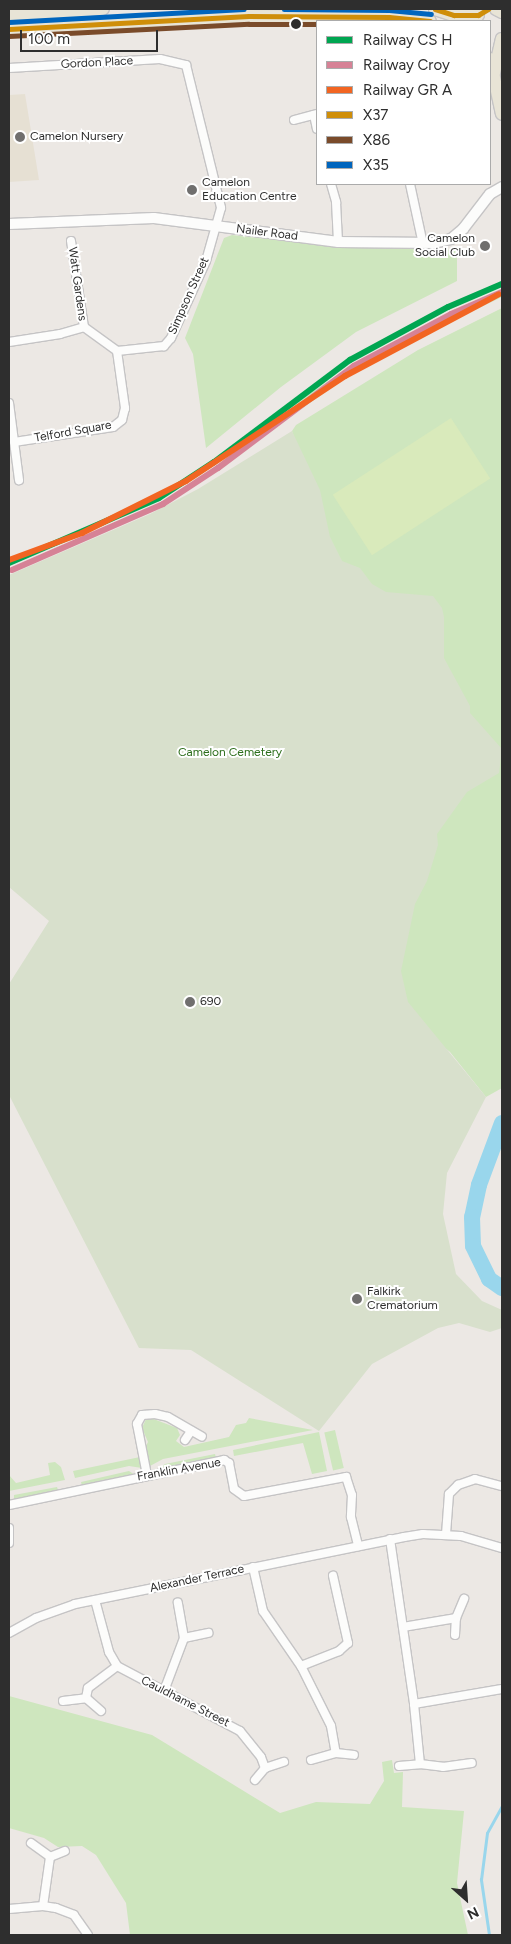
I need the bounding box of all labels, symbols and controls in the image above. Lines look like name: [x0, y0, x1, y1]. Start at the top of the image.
unlabelled marker: [291, 19, 301, 29]
scale bar: [22, 20, 160, 52]
legend: [316, 20, 491, 185]
text: 100 m: [28, 30, 70, 48]
text: Railway CS H: [363, 31, 453, 49]
street label: Gordon Place: [60, 54, 134, 72]
text: Railway Croy: [363, 56, 450, 74]
text: Railway GR A: [363, 81, 452, 99]
text: X37: [363, 106, 388, 124]
place label: Camelon Nursery: [30, 130, 123, 144]
marker: Camelon Nursery: [14, 131, 26, 143]
text: X86: [363, 131, 390, 149]
text: X35: [363, 156, 389, 174]
place label: Camelon Education Centre: [202, 176, 296, 204]
marker: Camelon Education Centre: [186, 184, 198, 196]
street label: Nailer Road: [235, 222, 299, 244]
place label: Camelon Social Club: [415, 232, 475, 260]
marker: Camelon Social Club: [479, 240, 491, 252]
street label: Watt Gardens: [65, 246, 89, 322]
street label: Simpson Street: [165, 255, 213, 337]
street label: Telford Square: [33, 418, 113, 446]
park label: Camelon Cemetery: [178, 746, 282, 760]
place label: 690: [200, 995, 221, 1009]
marker: 690: [184, 996, 196, 1008]
place label: Falkirk Crematorium: [367, 1285, 438, 1313]
marker: Falkirk Crematorium: [351, 1293, 363, 1305]
street label: Franklin Avenue: [136, 1456, 222, 1484]
street label: Alexander Terrace: [149, 1562, 245, 1596]
street label: Cauldhame Street: [138, 1674, 232, 1730]
north arrow: [441, 1874, 491, 1924]
text: N: [464, 1903, 481, 1923]

